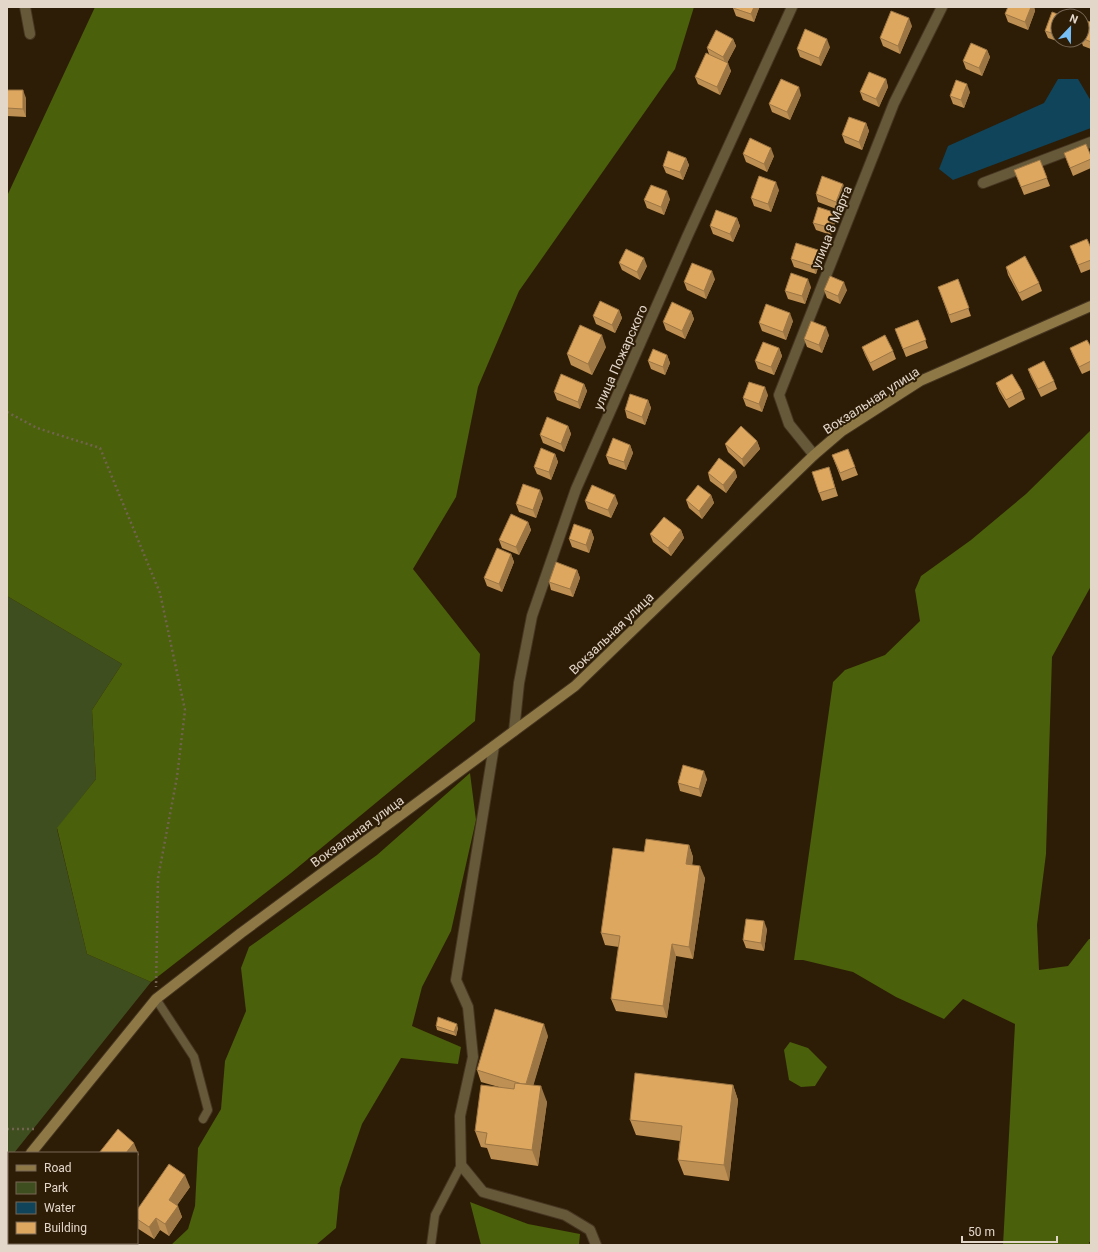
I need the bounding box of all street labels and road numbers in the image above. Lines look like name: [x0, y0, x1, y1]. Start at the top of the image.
street label: улица 8 Марта: [808, 184, 855, 271]
street label: улица Пожарского: [590, 302, 650, 412]
street label: Вокзальная улица: [820, 364, 922, 437]
street label: Вокзальная улица: [566, 589, 657, 677]
street label: Вокзальная улица: [308, 793, 407, 870]

